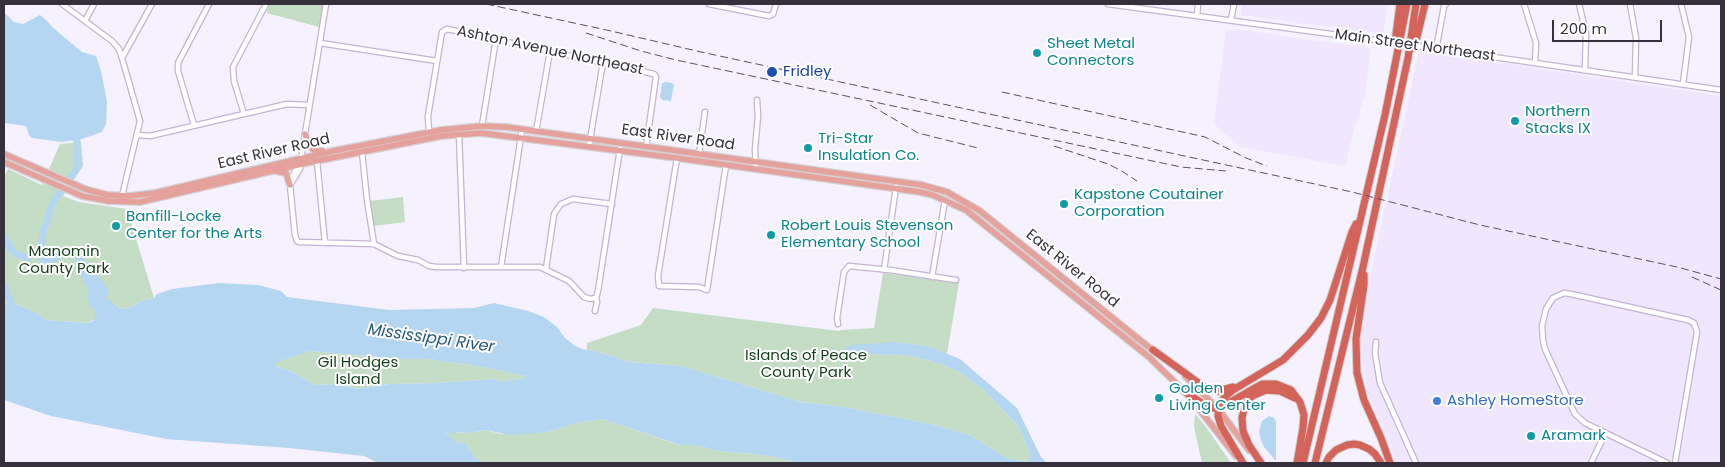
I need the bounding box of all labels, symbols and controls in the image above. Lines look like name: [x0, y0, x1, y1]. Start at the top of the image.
scale bar: [1555, 10, 1665, 42]
text: 200 m: [1560, 18, 1607, 39]
street label: Ashton Avenue Northeast: [455, 22, 645, 80]
street label: Main Street Northeast: [1334, 26, 1496, 66]
place label: Sheet Metal Connectors: [1047, 35, 1135, 70]
marker: Sheet Metal Connectors: [1031, 47, 1043, 59]
place label: Fridley: [783, 63, 831, 81]
marker: Fridley: [765, 65, 779, 79]
place label: Northern Stacks IX: [1525, 103, 1591, 138]
marker: Northern Stacks IX: [1509, 115, 1521, 127]
street label: East River Road: [620, 121, 736, 155]
street label: East River Road: [216, 130, 332, 174]
place label: Tri-Star Insulation Co.: [818, 130, 919, 165]
marker: Tri-Star Insulation Co.: [802, 142, 814, 154]
place label: Kapstone Coutainer Corporation: [1074, 186, 1224, 221]
marker: Kapstone Coutainer Corporation: [1058, 198, 1070, 210]
place label: Banfill-Locke Center for the Arts: [126, 208, 262, 243]
place label: Robert Louis Stevenson Elementary School: [781, 217, 953, 252]
marker: Banfill-Locke Center for the Arts: [110, 220, 122, 232]
street label: East River Road: [1022, 226, 1122, 312]
marker: Robert Louis Stevenson Elementary School: [765, 229, 777, 241]
park label: Manomin County Park: [19, 243, 109, 278]
water label: Mississippi River: [366, 321, 496, 357]
park label: Islands of Peace County Park: [745, 347, 867, 382]
park label: Gil Hodges Island: [318, 354, 398, 389]
place label: Golden Living Center: [1169, 380, 1266, 415]
marker: Golden Living Center: [1153, 392, 1165, 404]
place label: Ashley HomeStore: [1447, 392, 1583, 410]
marker: Ashley HomeStore: [1431, 395, 1443, 407]
place label: Aramark: [1541, 427, 1606, 445]
marker: Aramark: [1525, 430, 1537, 442]

